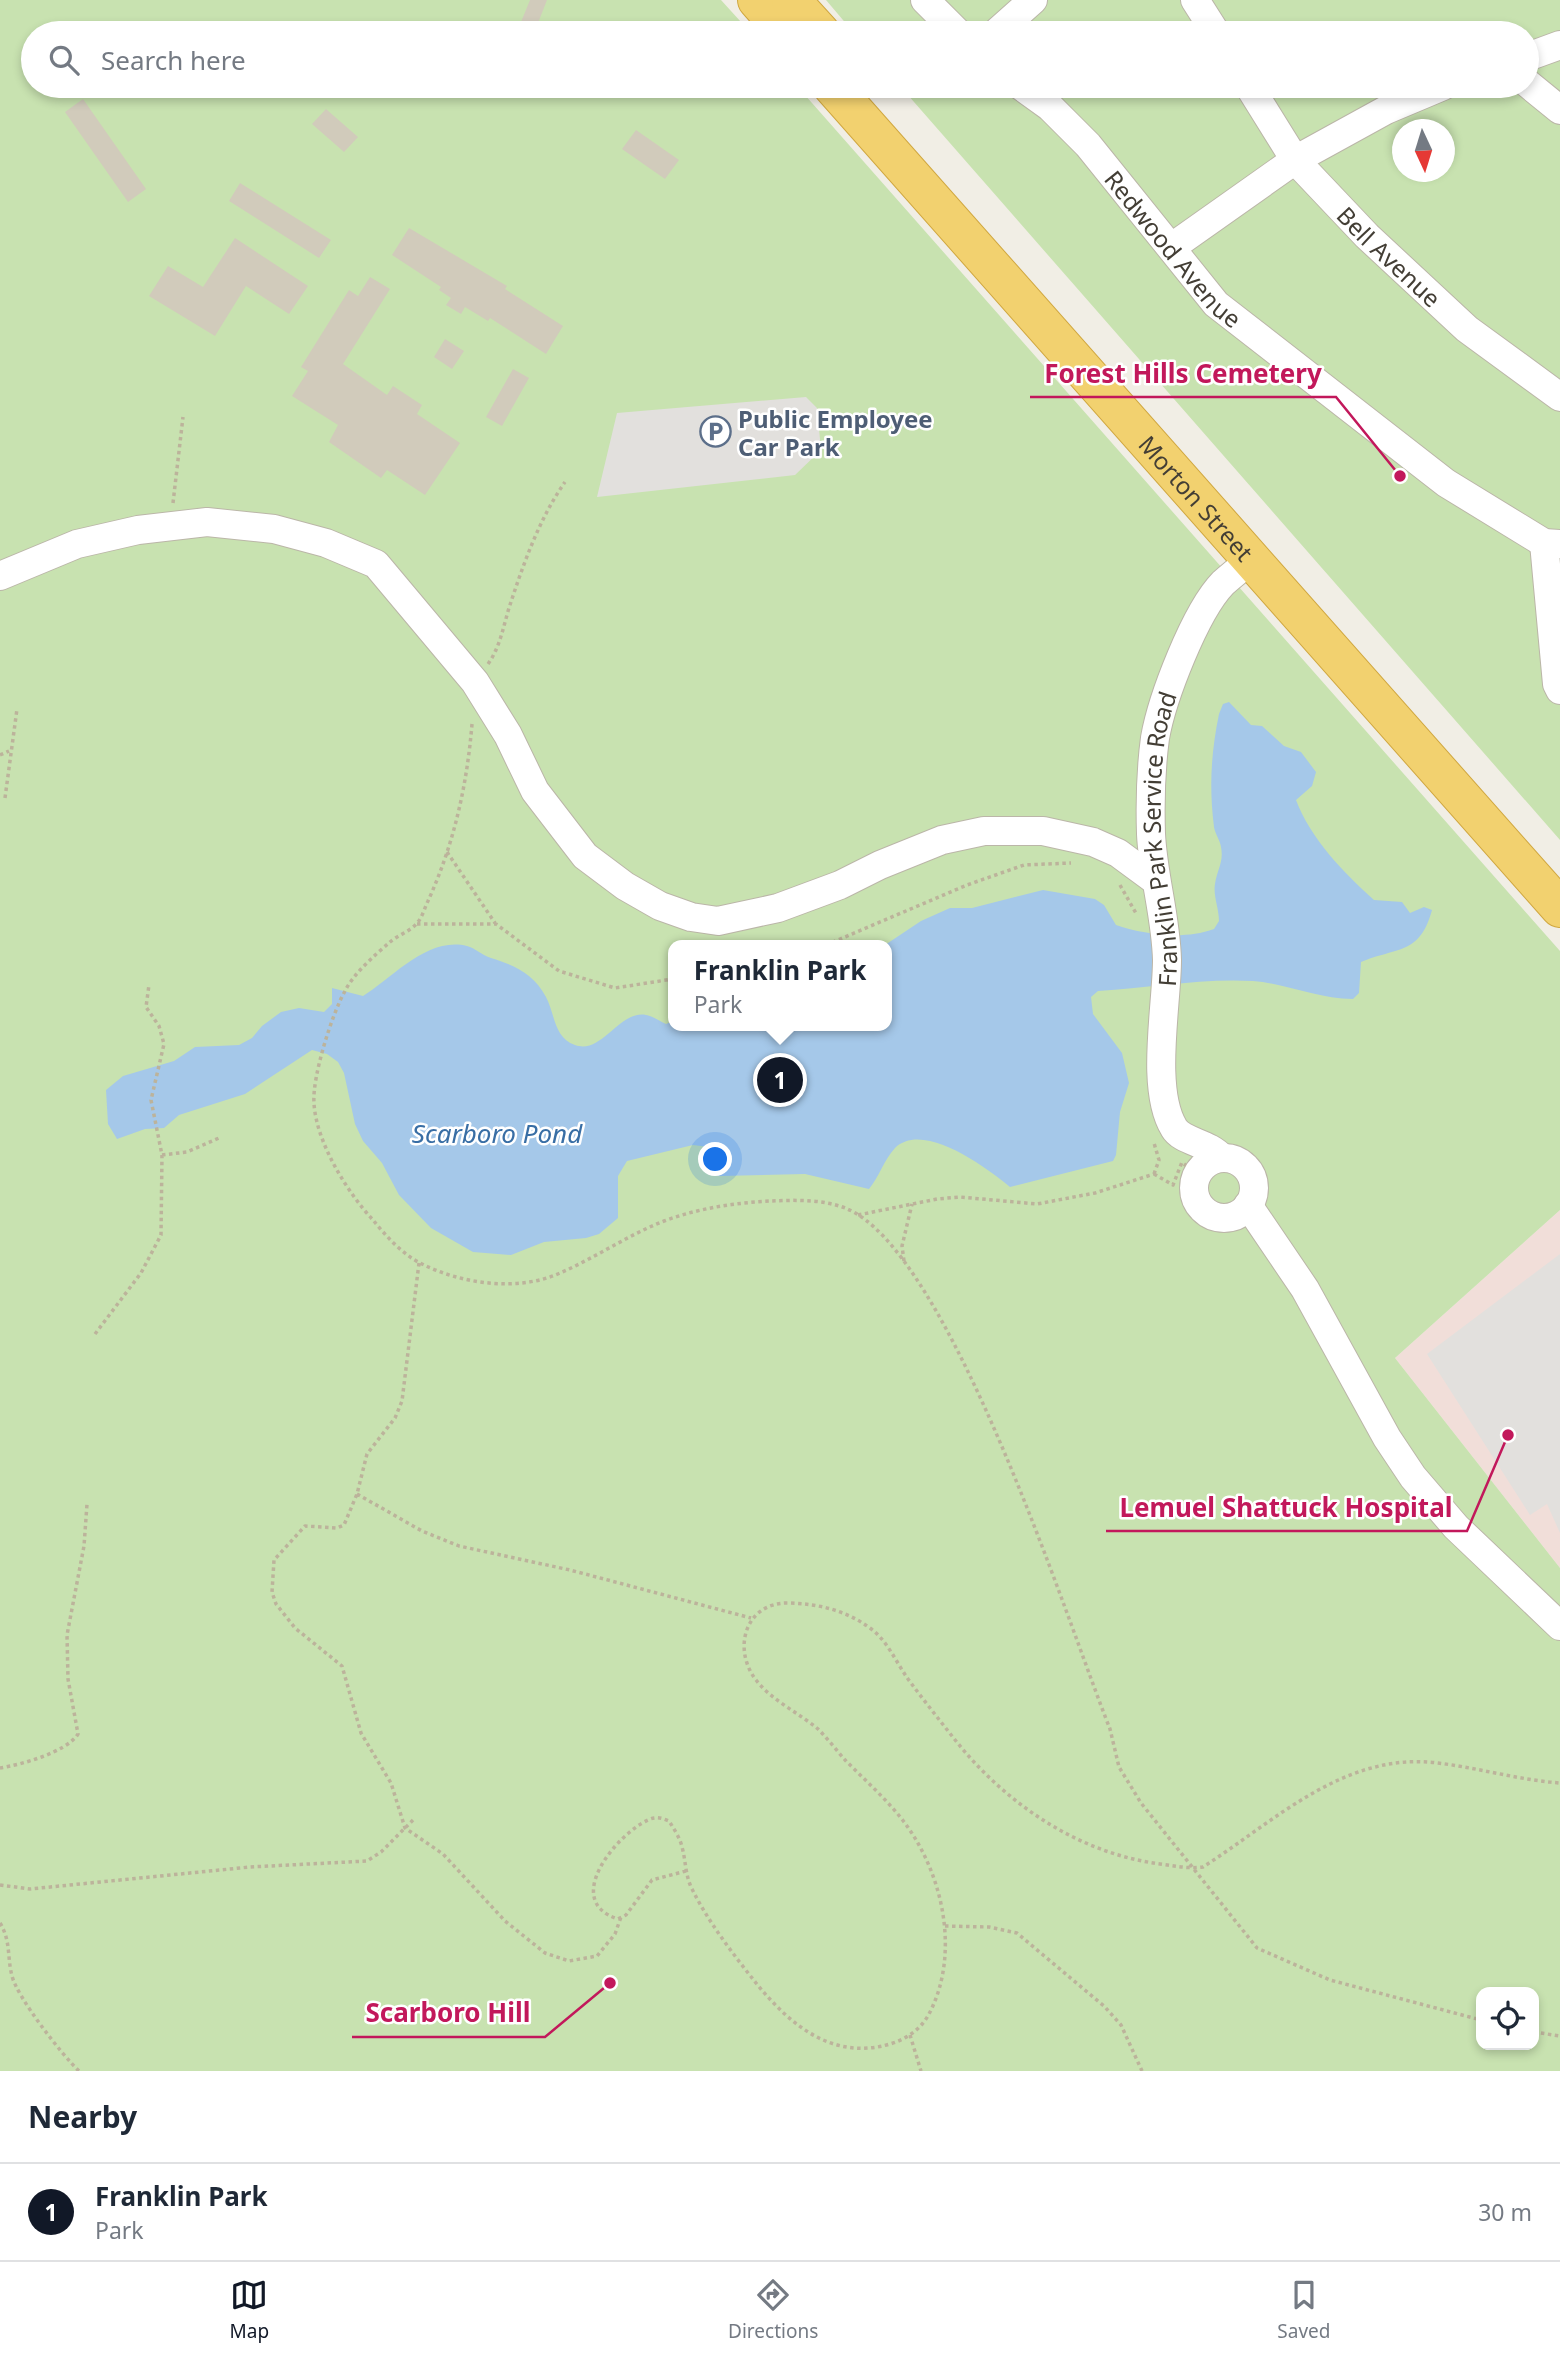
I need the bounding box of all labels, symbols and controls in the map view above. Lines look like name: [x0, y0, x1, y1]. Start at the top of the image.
search box: [21, 21, 1539, 98]
icon: search: [45, 41, 83, 79]
text: Search here: [101, 42, 246, 78]
north arrow: [1392, 119, 1455, 182]
street label: Redwood Avenue: [1098, 163, 1249, 335]
street label: Bell Avenue: [1330, 199, 1449, 314]
callout: Forest Hills Cemetery: [1030, 350, 1336, 397]
text: Forest Hills Cemetery: [1044, 355, 1322, 391]
place label: Public Employee Car Park: [738, 402, 933, 463]
parking icon: Public Employee Car Park: [698, 415, 732, 449]
street label: Morton Street: [1132, 428, 1261, 568]
street label: Franklin Park Service Road: [1134, 687, 1184, 987]
popup: [668, 940, 892, 1031]
text: Franklin Park: [694, 952, 866, 988]
text: Park: [694, 988, 742, 1020]
pin: 1: [757, 1054, 803, 1106]
water label: Scarboro Pond: [412, 1115, 583, 1151]
your location: [698, 1142, 732, 1176]
callout: Lemuel Shattuck Hospital: [1106, 1484, 1467, 1531]
text: Lemuel Shattuck Hospital: [1120, 1489, 1452, 1525]
map controls: [1476, 1987, 1539, 2050]
button: locate: [1476, 1987, 1539, 2050]
callout: Scarboro Hill: [352, 1990, 545, 2037]
text: Scarboro Hill: [366, 1994, 530, 2030]
text: Nearby: [28, 2096, 137, 2137]
text: Franklin Park: [95, 2178, 268, 2214]
text: 1: [44, 2196, 58, 2228]
text: 30 m: [1478, 2196, 1532, 2228]
text: Park: [95, 2214, 144, 2246]
tab: Map: [230, 2276, 269, 2344]
tab: Directions: [728, 2276, 818, 2344]
tab: Saved: [1277, 2276, 1330, 2344]

